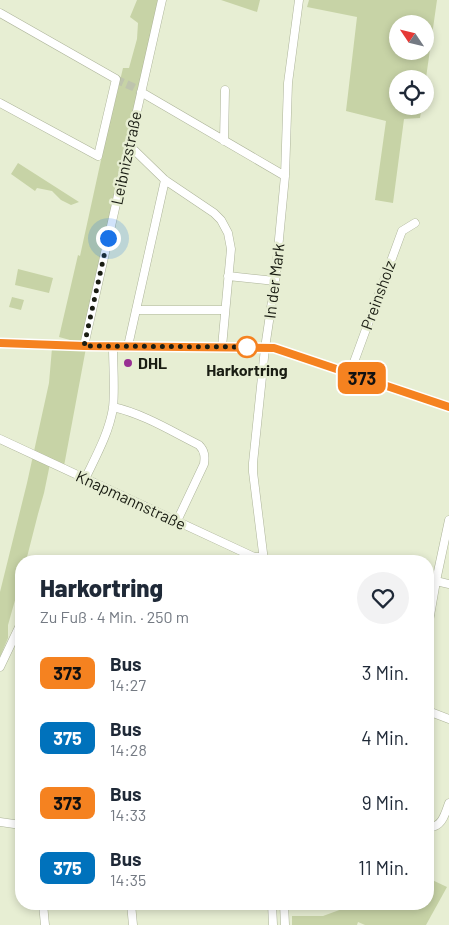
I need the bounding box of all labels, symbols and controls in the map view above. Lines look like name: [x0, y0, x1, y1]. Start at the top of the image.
north arrow: [389, 15, 434, 60]
map controls: [389, 15, 434, 115]
button: locate: [389, 70, 434, 115]
street label: Leibnizstraße: [106, 109, 145, 206]
your location: [96, 226, 121, 251]
street label: In der Mark: [259, 242, 288, 320]
street label: Preinsholz: [356, 258, 399, 332]
marker: Harkortring: [236, 336, 258, 358]
place label: DHL: [138, 353, 167, 372]
marker: DHL: [122, 357, 134, 369]
place label: Harkortring: [206, 360, 288, 379]
line badge: 373: [333, 362, 391, 394]
text: 373: [348, 367, 376, 389]
street label: Knapmannstraße: [73, 466, 189, 533]
button: heart: [357, 572, 409, 624]
text: Harkortring: [40, 573, 163, 602]
text: Zu Fuß · 4 Min. · 250 m: [40, 607, 189, 626]
text: Bus: [110, 652, 142, 675]
text: 3 Min.: [362, 661, 409, 684]
text: 373: [53, 662, 82, 684]
text: 14:27: [110, 675, 146, 694]
text: Bus: [110, 717, 142, 740]
text: 4 Min.: [361, 726, 409, 749]
text: 375: [53, 727, 82, 749]
text: 14:28: [110, 740, 147, 759]
text: Bus: [110, 782, 142, 805]
text: 9 Min.: [362, 791, 409, 814]
text: 373: [53, 792, 82, 814]
text: 14:33: [110, 805, 146, 824]
text: Bus: [110, 847, 142, 870]
text: 11 Min.: [358, 856, 409, 879]
text: 375: [53, 857, 82, 879]
text: 14:35: [110, 870, 146, 889]

